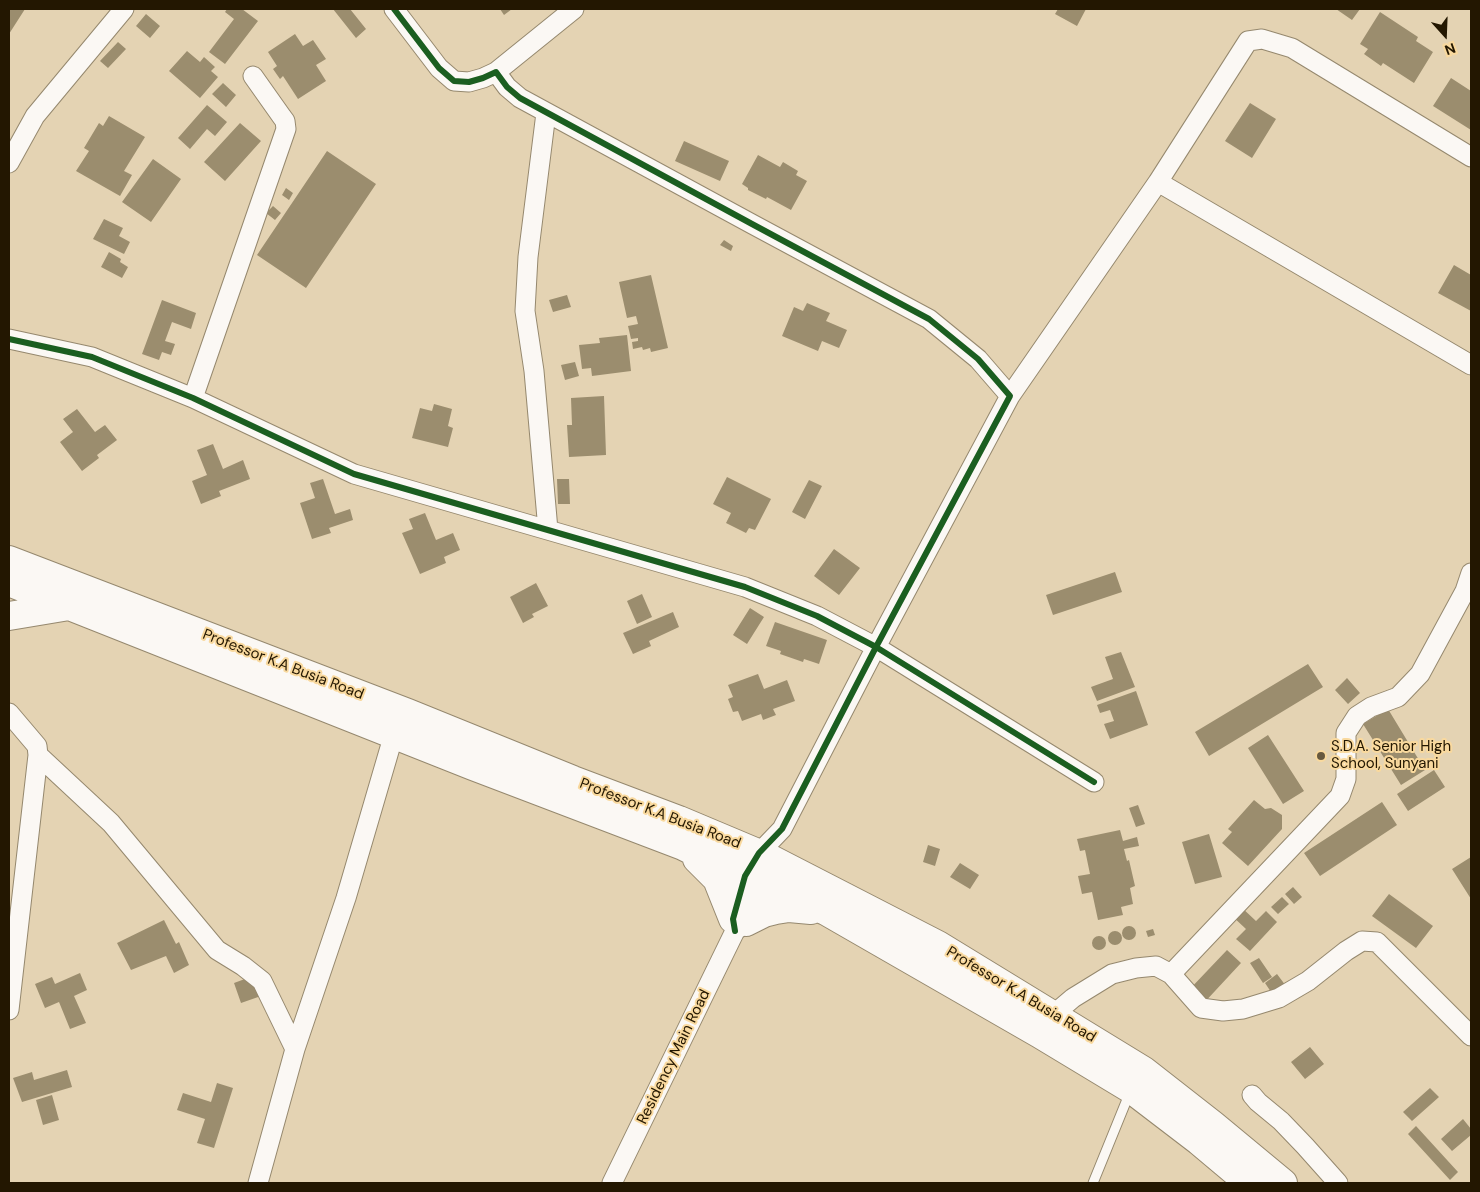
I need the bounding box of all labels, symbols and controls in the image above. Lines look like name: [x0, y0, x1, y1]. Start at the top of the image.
north arrow: [1420, 10, 1470, 60]
text: N: [1442, 39, 1458, 59]
street label: Professor K.A Busia Road: [200, 626, 366, 704]
place label: S.D.A. Senior High School, Sunyani: [1331, 738, 1451, 773]
marker: S.D.A. Senior High School, Sunyani: [1315, 750, 1327, 762]
street label: Professor K.A Busia Road: [577, 775, 743, 853]
street label: Professor K.A Busia Road: [943, 943, 1099, 1047]
street label: Residency Main Road: [634, 987, 714, 1127]

